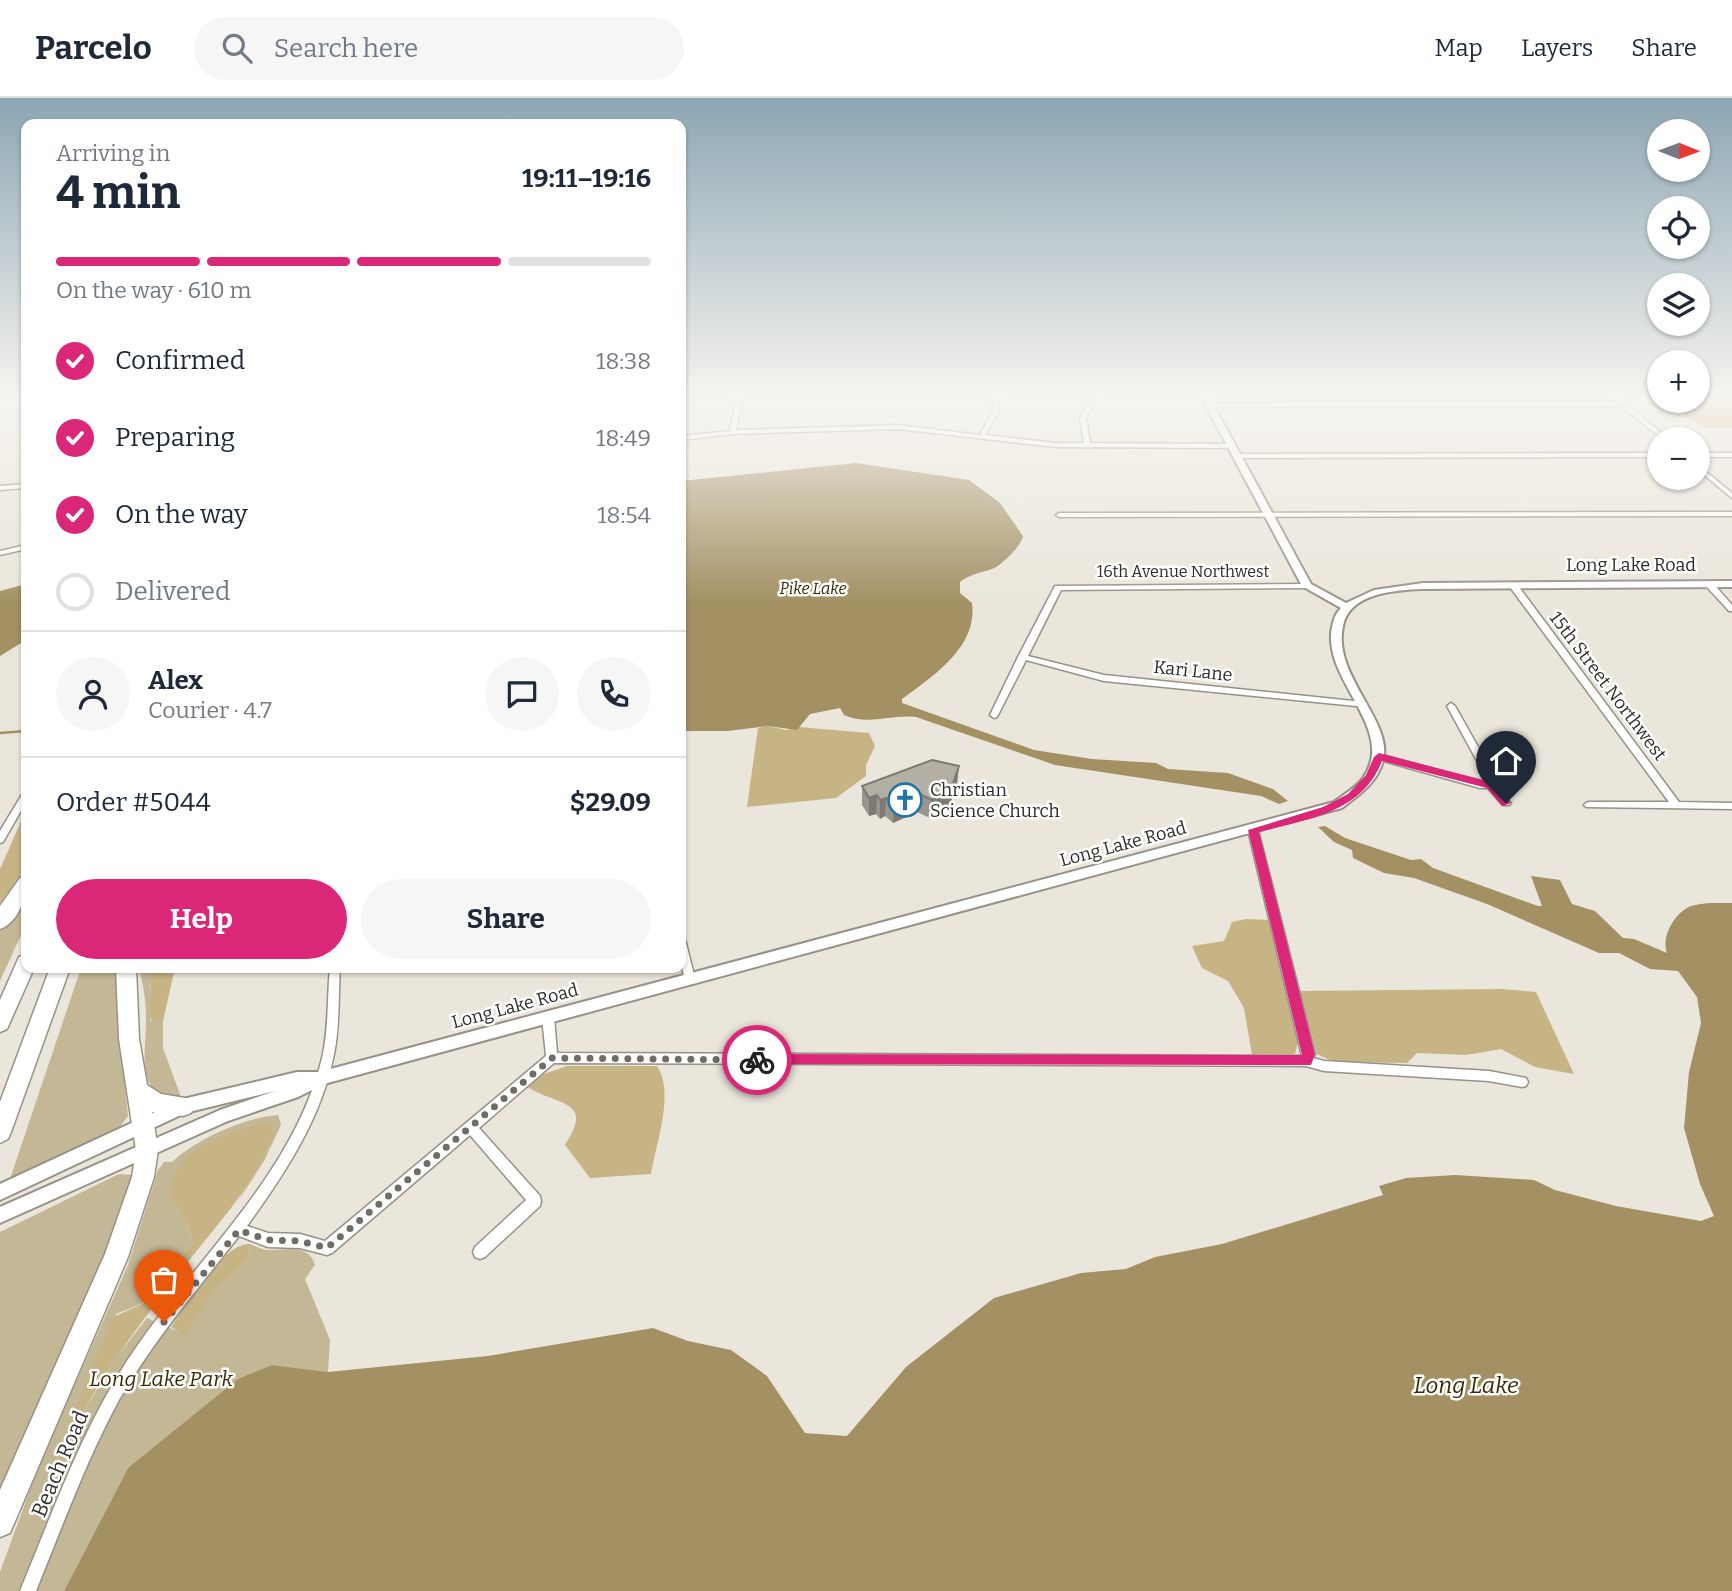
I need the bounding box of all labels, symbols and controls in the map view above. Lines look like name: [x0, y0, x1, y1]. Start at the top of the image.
search box: [194, 17, 684, 80]
text: Parcelo: [35, 28, 152, 68]
icon: search: [218, 29, 256, 67]
text: Search here: [274, 33, 418, 64]
text: Map: [1435, 34, 1483, 62]
text: Layers: [1521, 34, 1593, 62]
text: Share: [1631, 34, 1697, 62]
north arrow: [1647, 119, 1710, 182]
map controls: [1647, 119, 1710, 490]
text: Arriving in: [56, 139, 170, 167]
text: 19:11–19:16: [522, 163, 651, 194]
text: 4 min: [56, 165, 180, 220]
button: locate: [1647, 196, 1710, 259]
button: layers: [1647, 273, 1710, 336]
text: On the way · 610 m: [56, 276, 251, 304]
icon: check: [56, 342, 94, 380]
text: Confirmed: [115, 345, 245, 376]
text: 18:38: [596, 347, 651, 375]
button: +: [1647, 350, 1710, 413]
icon: check: [56, 419, 94, 457]
text: Preparing: [115, 422, 235, 453]
text: 18:49: [596, 424, 651, 452]
button: −: [1647, 427, 1710, 490]
icon: check: [56, 496, 94, 534]
text: On the way: [115, 499, 248, 530]
text: 18:54: [597, 501, 651, 529]
street label: Long Lake Road: [1566, 554, 1696, 576]
street label: 16th Avenue Northwest: [1097, 562, 1270, 581]
text: Delivered: [115, 576, 230, 607]
water label: Pike Lake: [780, 579, 846, 598]
street label: 15th Street Northwest: [1545, 607, 1671, 765]
street label: Kari Lane: [1152, 656, 1234, 686]
button: person: [56, 657, 130, 731]
button: chat: [485, 657, 559, 731]
button: phone: [577, 657, 651, 731]
text: Alex: [148, 665, 203, 696]
text: Courier · 4.7: [148, 696, 272, 724]
pin: [1476, 731, 1536, 803]
icon: home: [1487, 742, 1525, 780]
place label: Christian Science Church: [930, 779, 1060, 822]
church icon: Christian Science Church: [886, 781, 924, 819]
text: Order #5044: [56, 787, 211, 818]
text: $29.09: [570, 787, 651, 818]
street label: Long Lake Road: [1057, 816, 1189, 871]
button: Help: [56, 879, 347, 959]
button: Share: [361, 879, 651, 959]
street label: Long Lake Road: [449, 978, 581, 1033]
courier: [722, 1025, 792, 1095]
icon: bike: [738, 1041, 776, 1079]
pin: [134, 1250, 194, 1322]
icon: bag: [145, 1261, 183, 1299]
park label: Long Lake Park: [89, 1366, 233, 1392]
water label: Long Lake: [1414, 1371, 1519, 1399]
street label: Beach Road: [26, 1407, 94, 1521]

